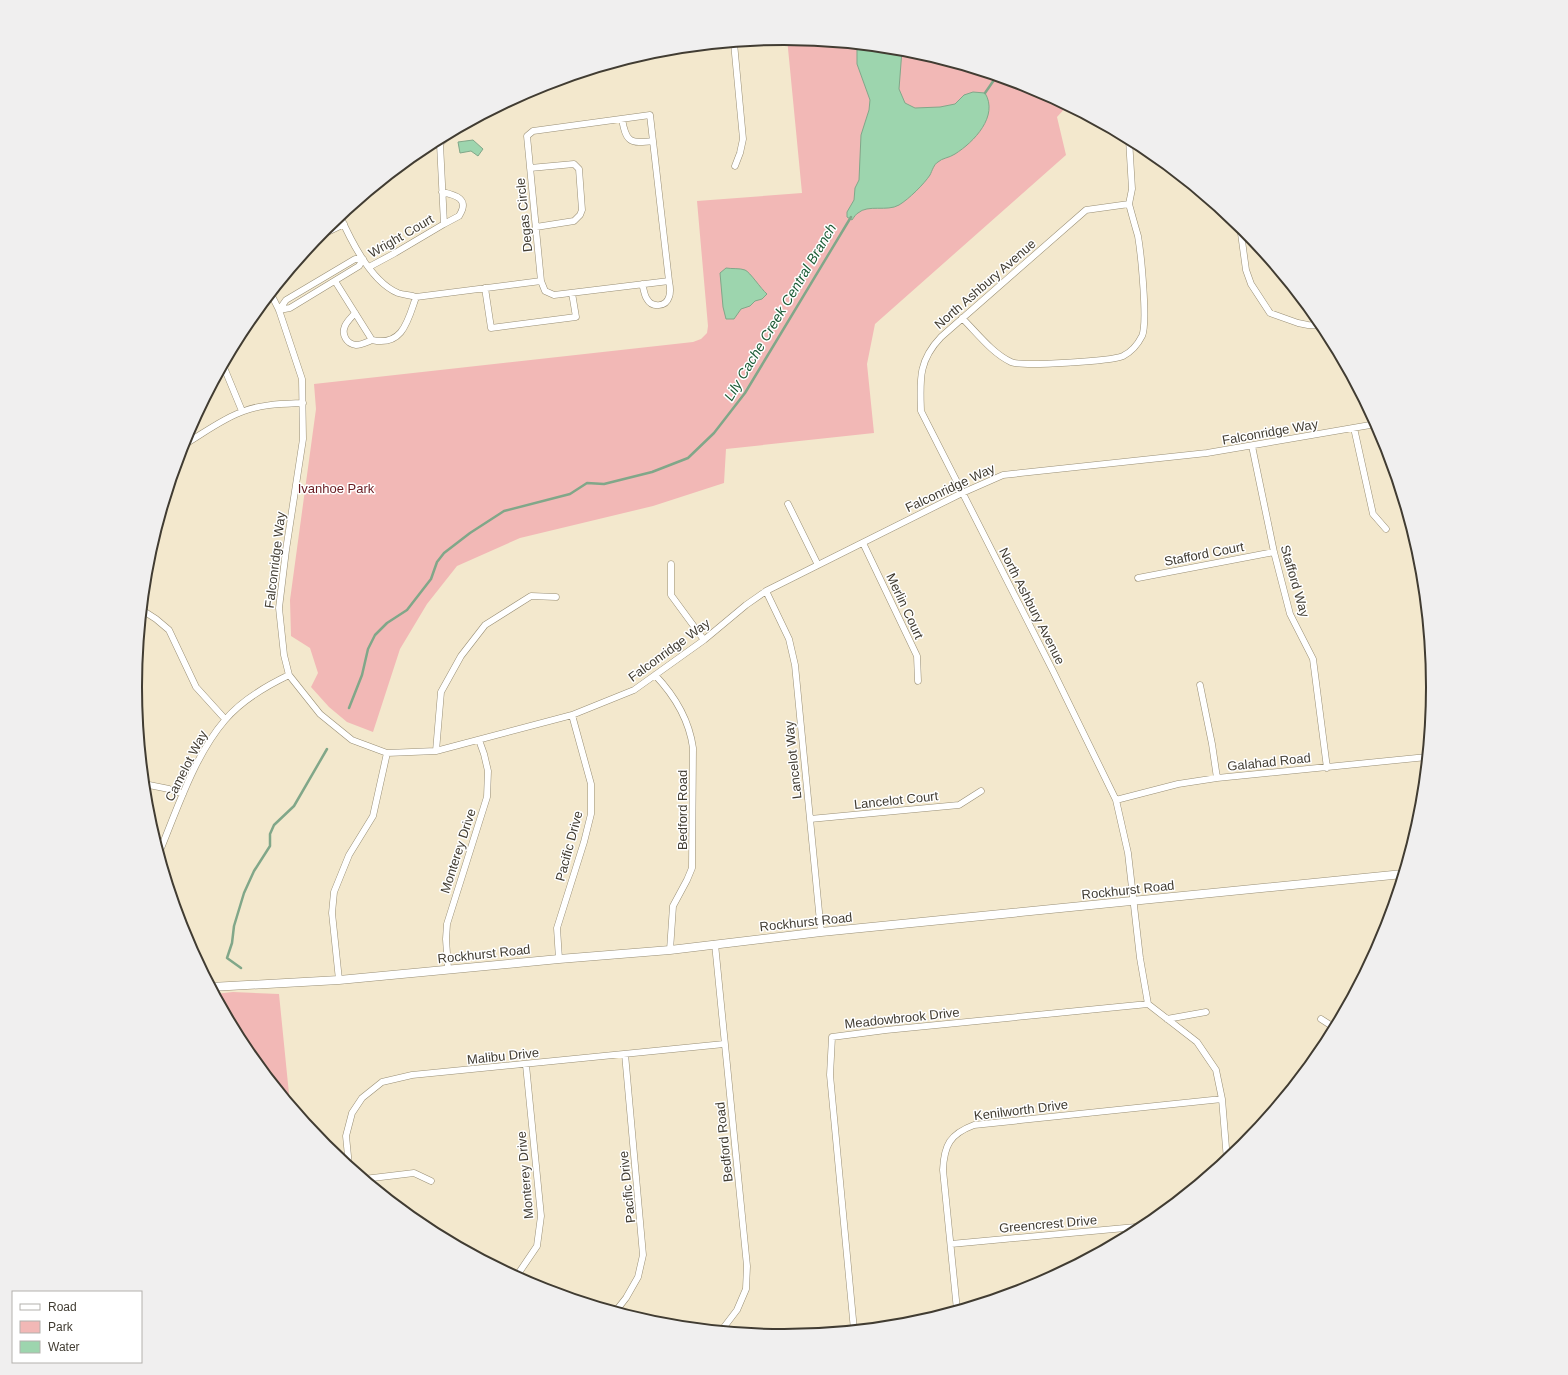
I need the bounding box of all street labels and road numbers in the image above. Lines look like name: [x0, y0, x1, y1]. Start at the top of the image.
street label: Degas Circle: [513, 177, 535, 253]
street label: Wright Court: [366, 211, 437, 261]
street label: North Ashbury Avenue: [931, 236, 1039, 332]
street label: Falconridge Way: [1221, 416, 1320, 448]
street label: Falconridge Way: [903, 460, 998, 515]
street label: Falconridge Way: [262, 510, 288, 609]
street label: Stafford Court: [1163, 539, 1245, 569]
street label: Stafford Way: [1278, 543, 1313, 619]
street label: North Ashbury Avenue: [996, 545, 1068, 667]
street label: Merlin Court: [883, 571, 927, 642]
street label: Falconridge Way: [625, 615, 713, 685]
street label: Lancelot Way: [781, 720, 805, 800]
street label: Camelot Way: [162, 728, 211, 804]
street label: Galahad Road: [1227, 750, 1311, 774]
street label: Bedford Road: [675, 770, 690, 850]
street label: Lancelot Court: [853, 788, 939, 812]
street label: Monterey Drive: [437, 807, 479, 895]
street label: Pacific Drive: [552, 809, 586, 883]
street label: Rockhurst Road: [1081, 878, 1175, 902]
street label: Rockhurst Road: [759, 910, 853, 934]
street label: Rockhurst Road: [437, 942, 531, 966]
street label: Meadowbrook Drive: [844, 1004, 960, 1032]
street label: Malibu Drive: [466, 1045, 540, 1067]
street label: Kenilworth Drive: [973, 1097, 1069, 1123]
street label: Bedford Road: [712, 1101, 736, 1183]
street label: Monterey Drive: [514, 1130, 536, 1220]
street label: Pacific Drive: [616, 1150, 638, 1224]
street label: Greencrest Drive: [998, 1212, 1098, 1236]

